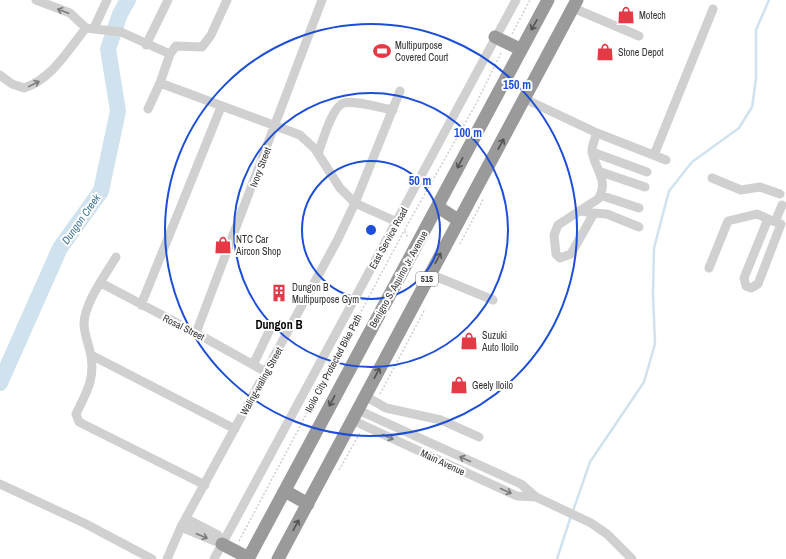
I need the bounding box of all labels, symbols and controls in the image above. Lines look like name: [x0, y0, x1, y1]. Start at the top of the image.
shop icon: Motech: [616, 5, 636, 25]
one-way arrow: [57, 6, 69, 14]
place label: Motech: [639, 9, 666, 22]
one-way arrow: [530, 19, 537, 31]
place label: Multipurpose Covered Court: [395, 39, 449, 64]
sports icon: Multipurpose Covered Court: [372, 41, 392, 61]
shop icon: Stone Depot: [595, 42, 615, 62]
place label: Stone Depot: [618, 46, 664, 59]
text: 150 m: [503, 77, 531, 93]
one-way arrow: [28, 80, 40, 87]
text: 100 m: [454, 125, 482, 141]
one-way arrow: [497, 138, 505, 150]
street label: Ivory Street: [247, 145, 274, 189]
one-way arrow: [456, 157, 463, 169]
text: 50 m: [409, 173, 431, 189]
water label: Dungon Creek: [59, 191, 104, 247]
street label: East Service Road: [366, 205, 411, 271]
centre of rings: [364, 223, 378, 237]
street label: Benigno S. Aquino Jr. Avenue: [366, 228, 431, 330]
place label: NTC Car Aircon Shop: [235, 233, 282, 258]
shop icon: NTC Car Aircon Shop: [213, 235, 233, 255]
one-way arrow: [435, 252, 443, 264]
road number: 515: [416, 272, 438, 286]
place label: Dungon B Multipurpose Gym: [292, 281, 359, 306]
building icon: Dungon B Multipurpose Gym: [269, 283, 289, 303]
street label: Rosal Street: [161, 311, 207, 344]
street label: Iloilo City Protected Bike Path: [302, 312, 365, 415]
district label: Dungon B: [255, 317, 303, 333]
place label: Suzuki Auto Iloilo: [481, 329, 519, 354]
shop icon: Suzuki Auto Iloilo: [459, 331, 479, 351]
street label: Waling-waling Street: [237, 344, 286, 418]
one-way arrow: [374, 367, 382, 379]
shop icon: Geely Iloilo: [449, 375, 469, 395]
place label: Geely Iloilo: [472, 379, 513, 392]
one-way arrow: [327, 395, 335, 407]
one-way arrow: [381, 434, 393, 441]
street label: Main Avenue: [418, 446, 468, 479]
one-way arrow: [460, 455, 472, 462]
one-way arrow: [500, 488, 512, 495]
one-way arrow: [293, 519, 301, 531]
one-way arrow: [195, 532, 207, 540]

